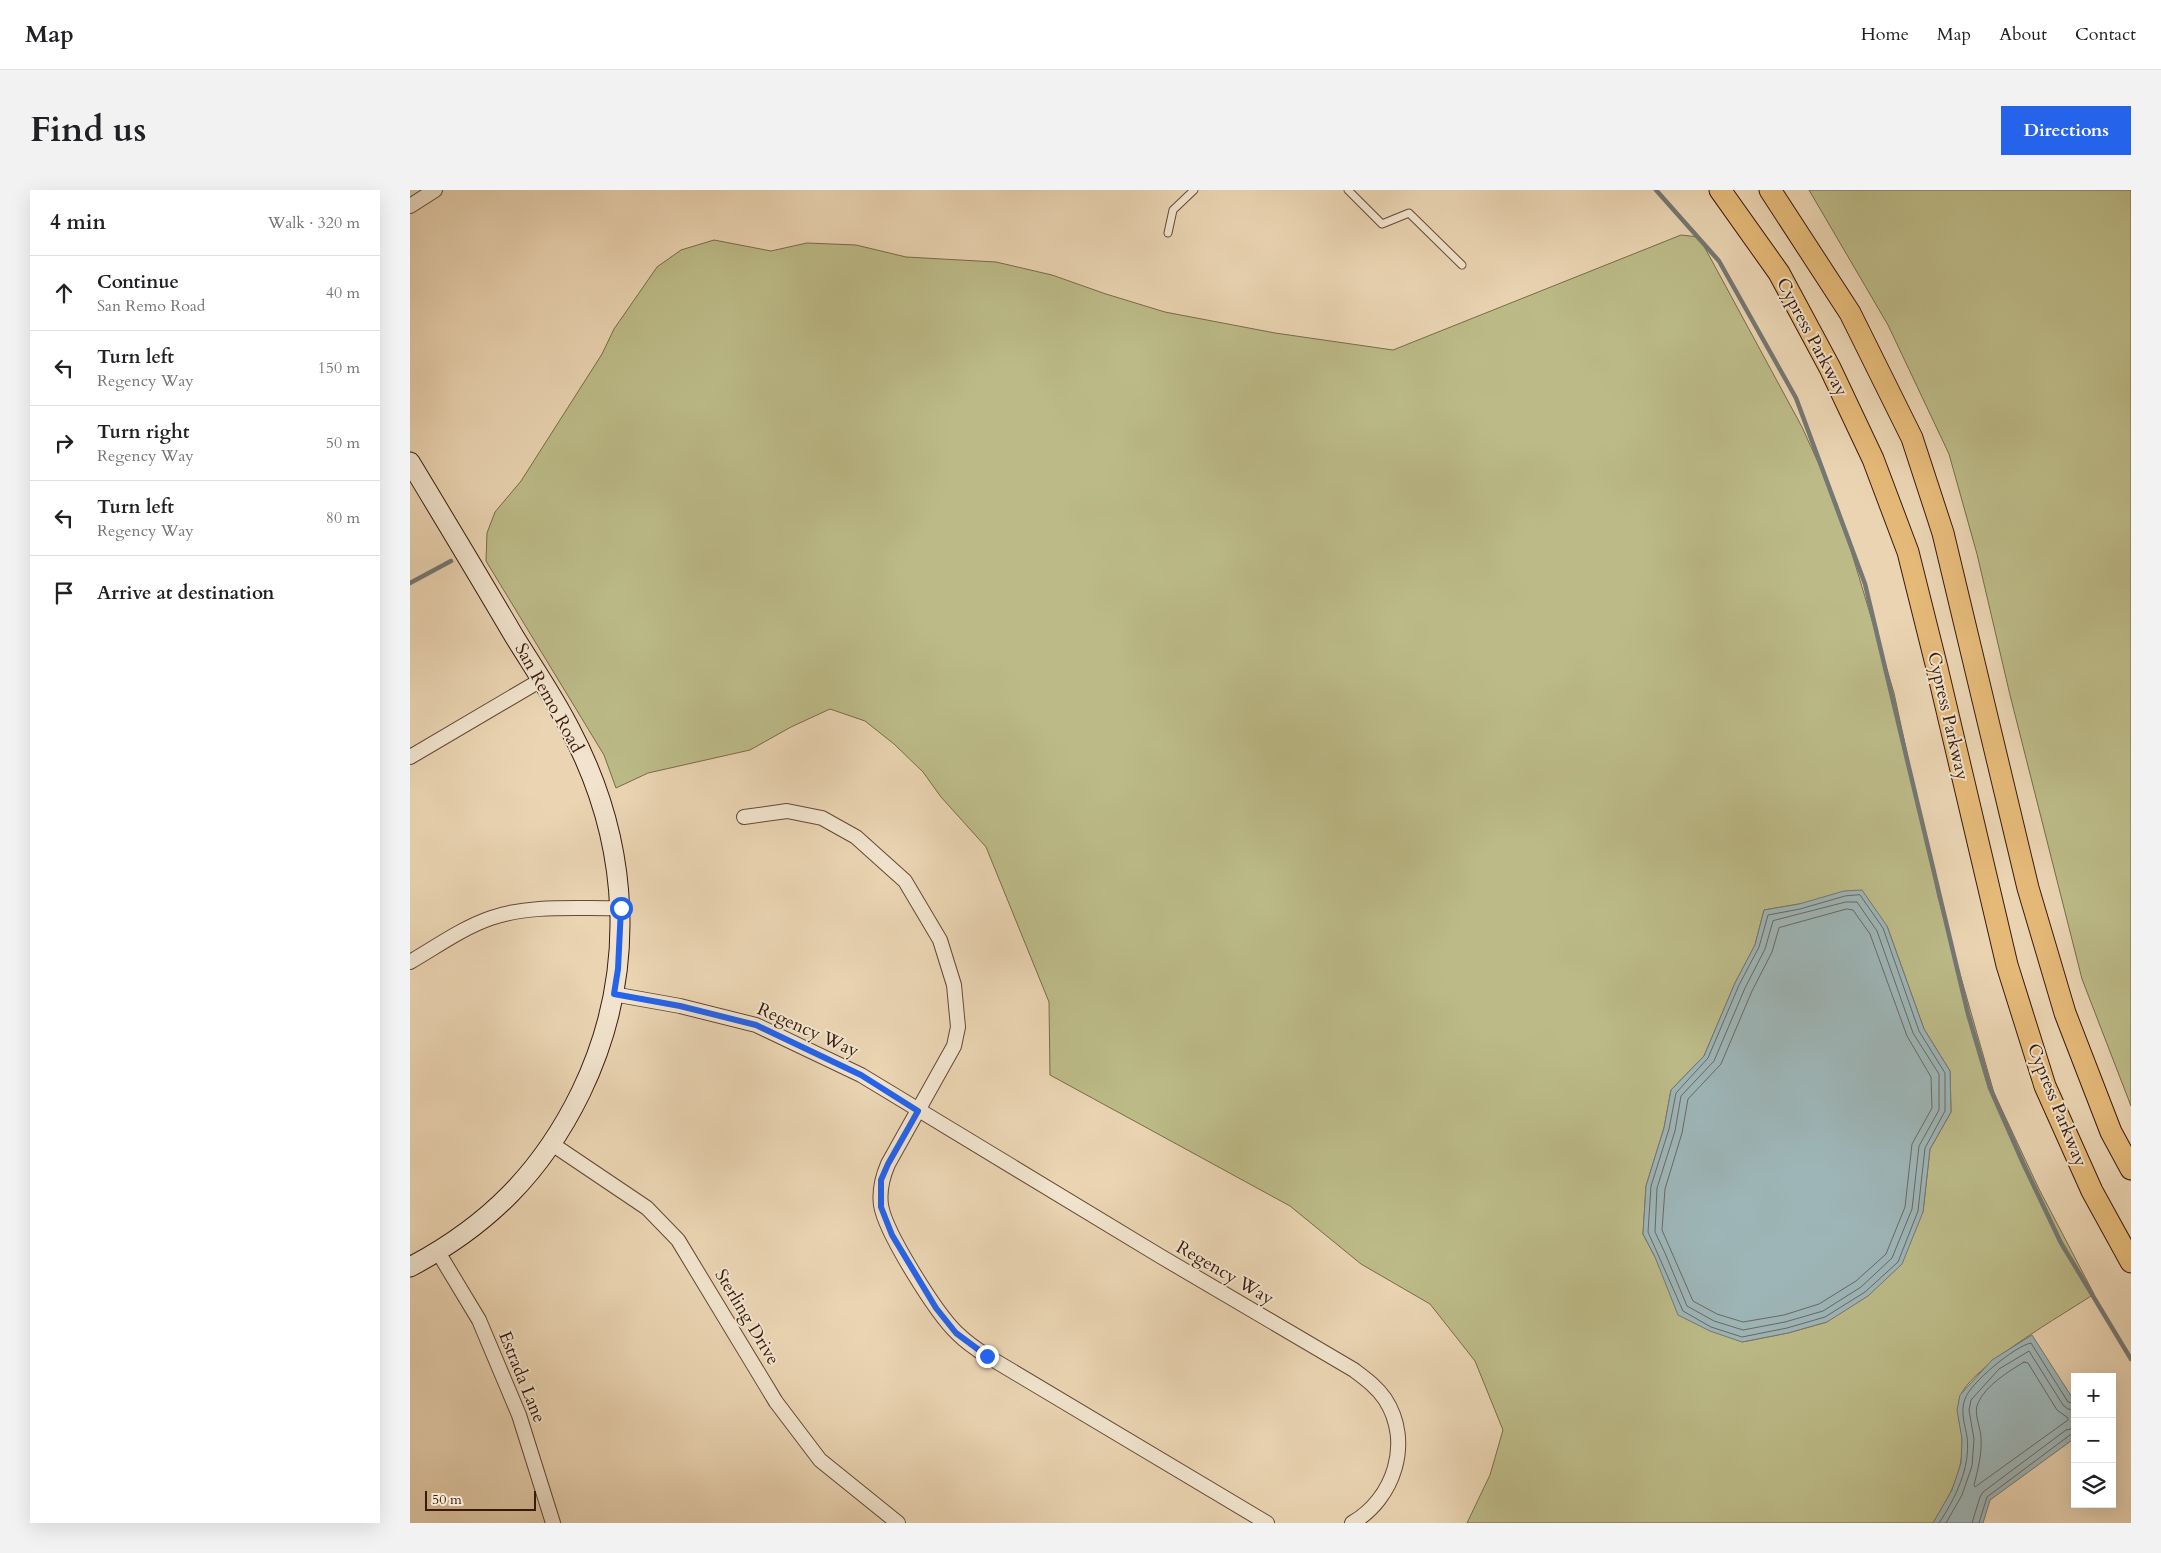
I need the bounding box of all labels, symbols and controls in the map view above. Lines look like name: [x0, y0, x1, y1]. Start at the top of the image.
text: Map: [25, 18, 74, 51]
text: Home: [1861, 22, 1909, 47]
text: Map: [1937, 22, 1971, 47]
text: About: [1999, 22, 2047, 47]
text: Contact: [2075, 22, 2136, 47]
text: Find us: [30, 106, 146, 154]
button: Directions: [2001, 106, 2131, 155]
text: 4 min: [50, 208, 106, 237]
text: Walk · 320 m: [268, 212, 360, 234]
text: Continue: [97, 269, 179, 295]
street label: Cypress Parkway: [1770, 273, 1854, 401]
icon: ahead: [50, 279, 78, 307]
text: 40 m: [326, 282, 360, 304]
text: San Remo Road: [97, 295, 205, 317]
text: Turn left: [97, 344, 174, 370]
icon: left: [50, 354, 78, 382]
text: 150 m: [318, 357, 360, 379]
text: Regency Way: [97, 370, 194, 392]
text: Turn right: [97, 419, 189, 445]
icon: right: [50, 429, 78, 457]
text: 50 m: [326, 432, 360, 454]
text: Regency Way: [97, 445, 194, 467]
text: Turn left: [97, 494, 174, 520]
icon: left: [50, 504, 78, 532]
text: 80 m: [326, 507, 360, 529]
text: Regency Way: [97, 520, 194, 542]
icon: arrive: [50, 579, 78, 607]
text: Arrive at destination: [97, 580, 274, 606]
street label: San Remo Road: [509, 639, 590, 758]
street label: Cypress Parkway: [1921, 649, 1975, 783]
route start: [610, 897, 633, 920]
street label: Regency Way: [753, 996, 863, 1064]
street label: Cypress Parkway: [2021, 1040, 2093, 1171]
street label: Regency Way: [1172, 1235, 1279, 1311]
street label: Sterling Drive: [709, 1264, 785, 1370]
street label: Estrada Lane: [492, 1328, 552, 1426]
route end: [976, 1345, 999, 1368]
map controls: [2071, 1373, 2116, 1508]
button: +: [2071, 1373, 2116, 1418]
button: −: [2071, 1418, 2116, 1463]
button: layers: [2071, 1463, 2116, 1508]
scale bar: [425, 1488, 536, 1511]
text: 50 m: [432, 1490, 462, 1509]

